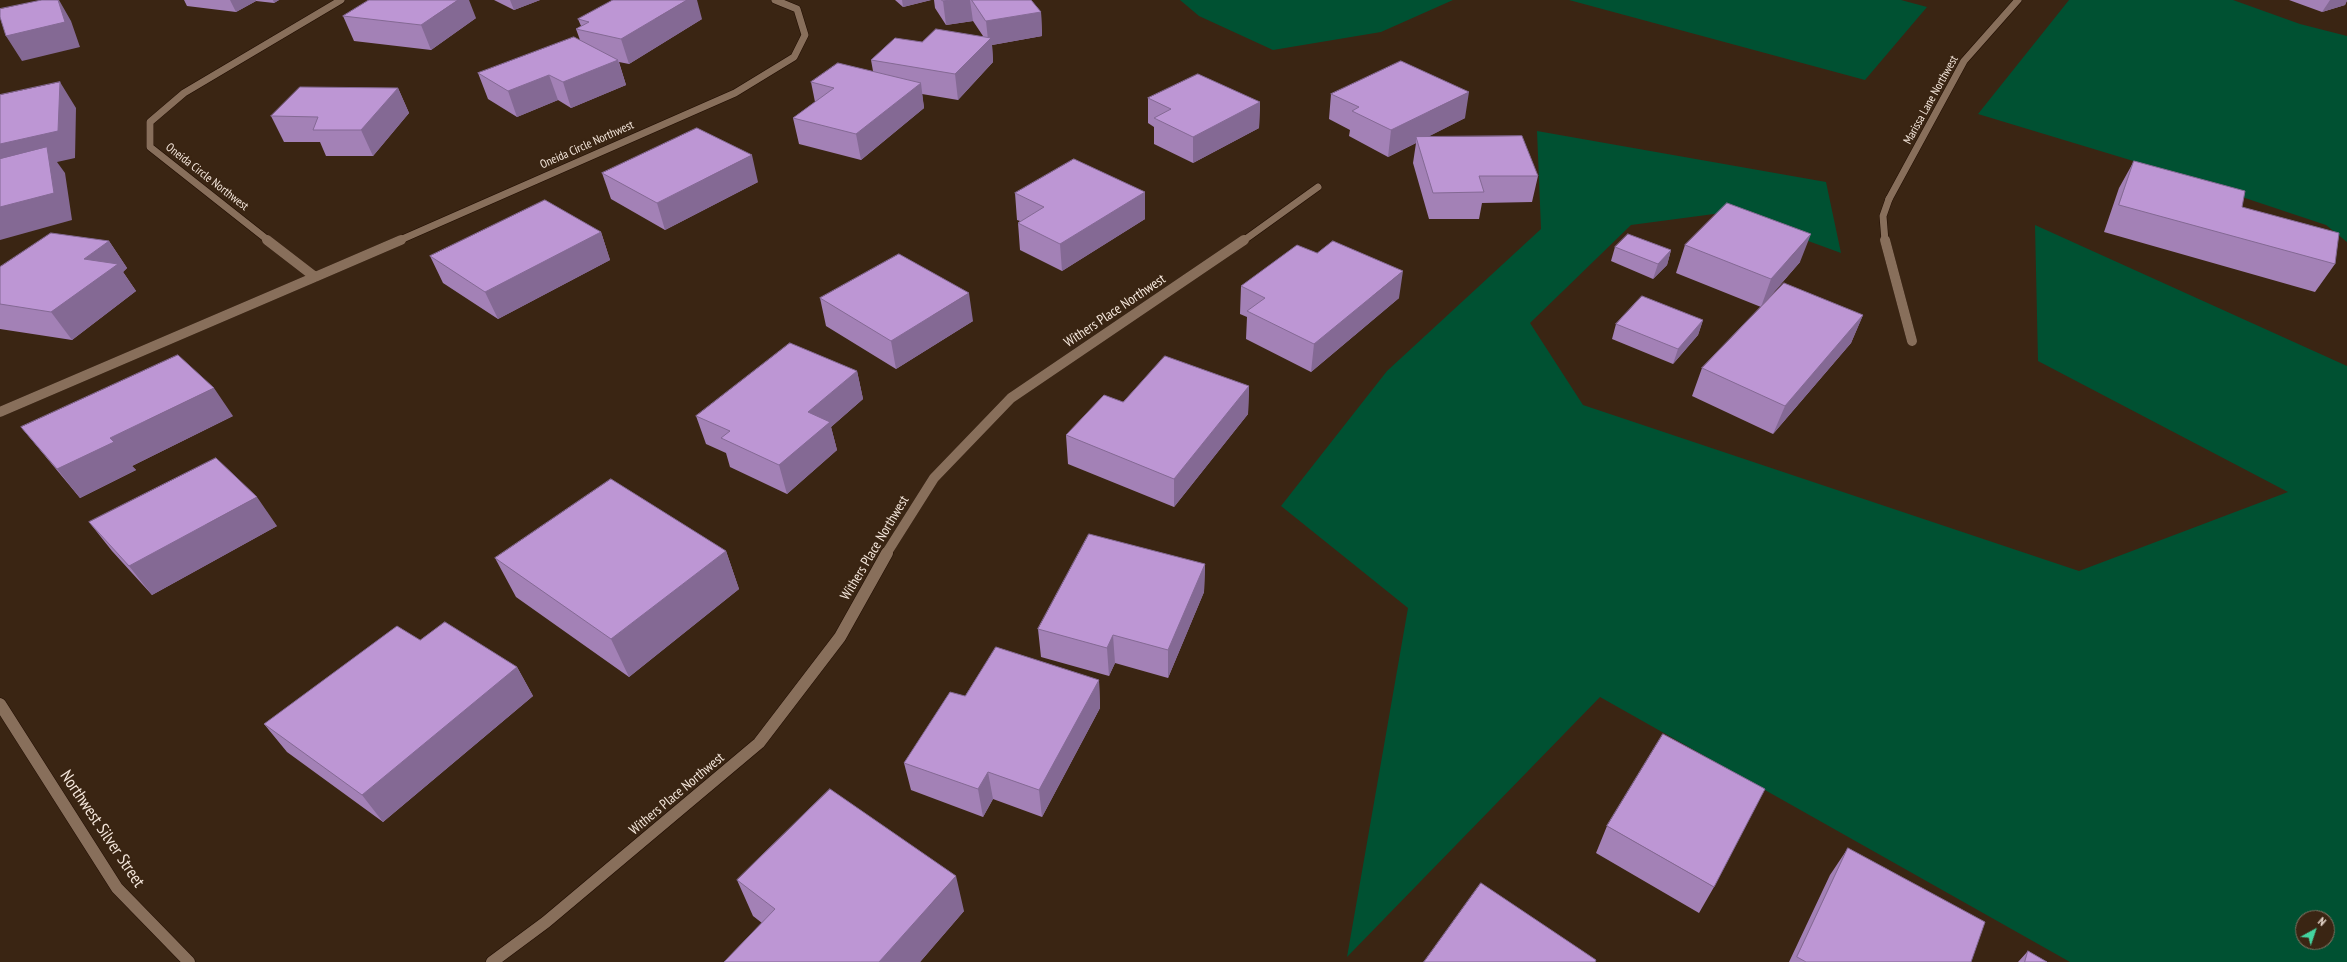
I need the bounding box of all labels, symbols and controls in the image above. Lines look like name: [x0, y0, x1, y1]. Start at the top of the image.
street label: Marissa Lane Northwest: [1901, 53, 1961, 147]
street label: Oneida Circle Northwest: [538, 118, 636, 172]
street label: Oneida Circle Northwest: [163, 140, 251, 214]
street label: Withers Place Northwest: [1061, 271, 1169, 351]
street label: Withers Place Northwest: [837, 493, 913, 603]
street label: Withers Place Northwest: [626, 749, 728, 839]
street label: Northwest Silver Street: [55, 767, 149, 891]
north arrow: [2295, 910, 2335, 950]
text: N: [2315, 914, 2329, 929]

